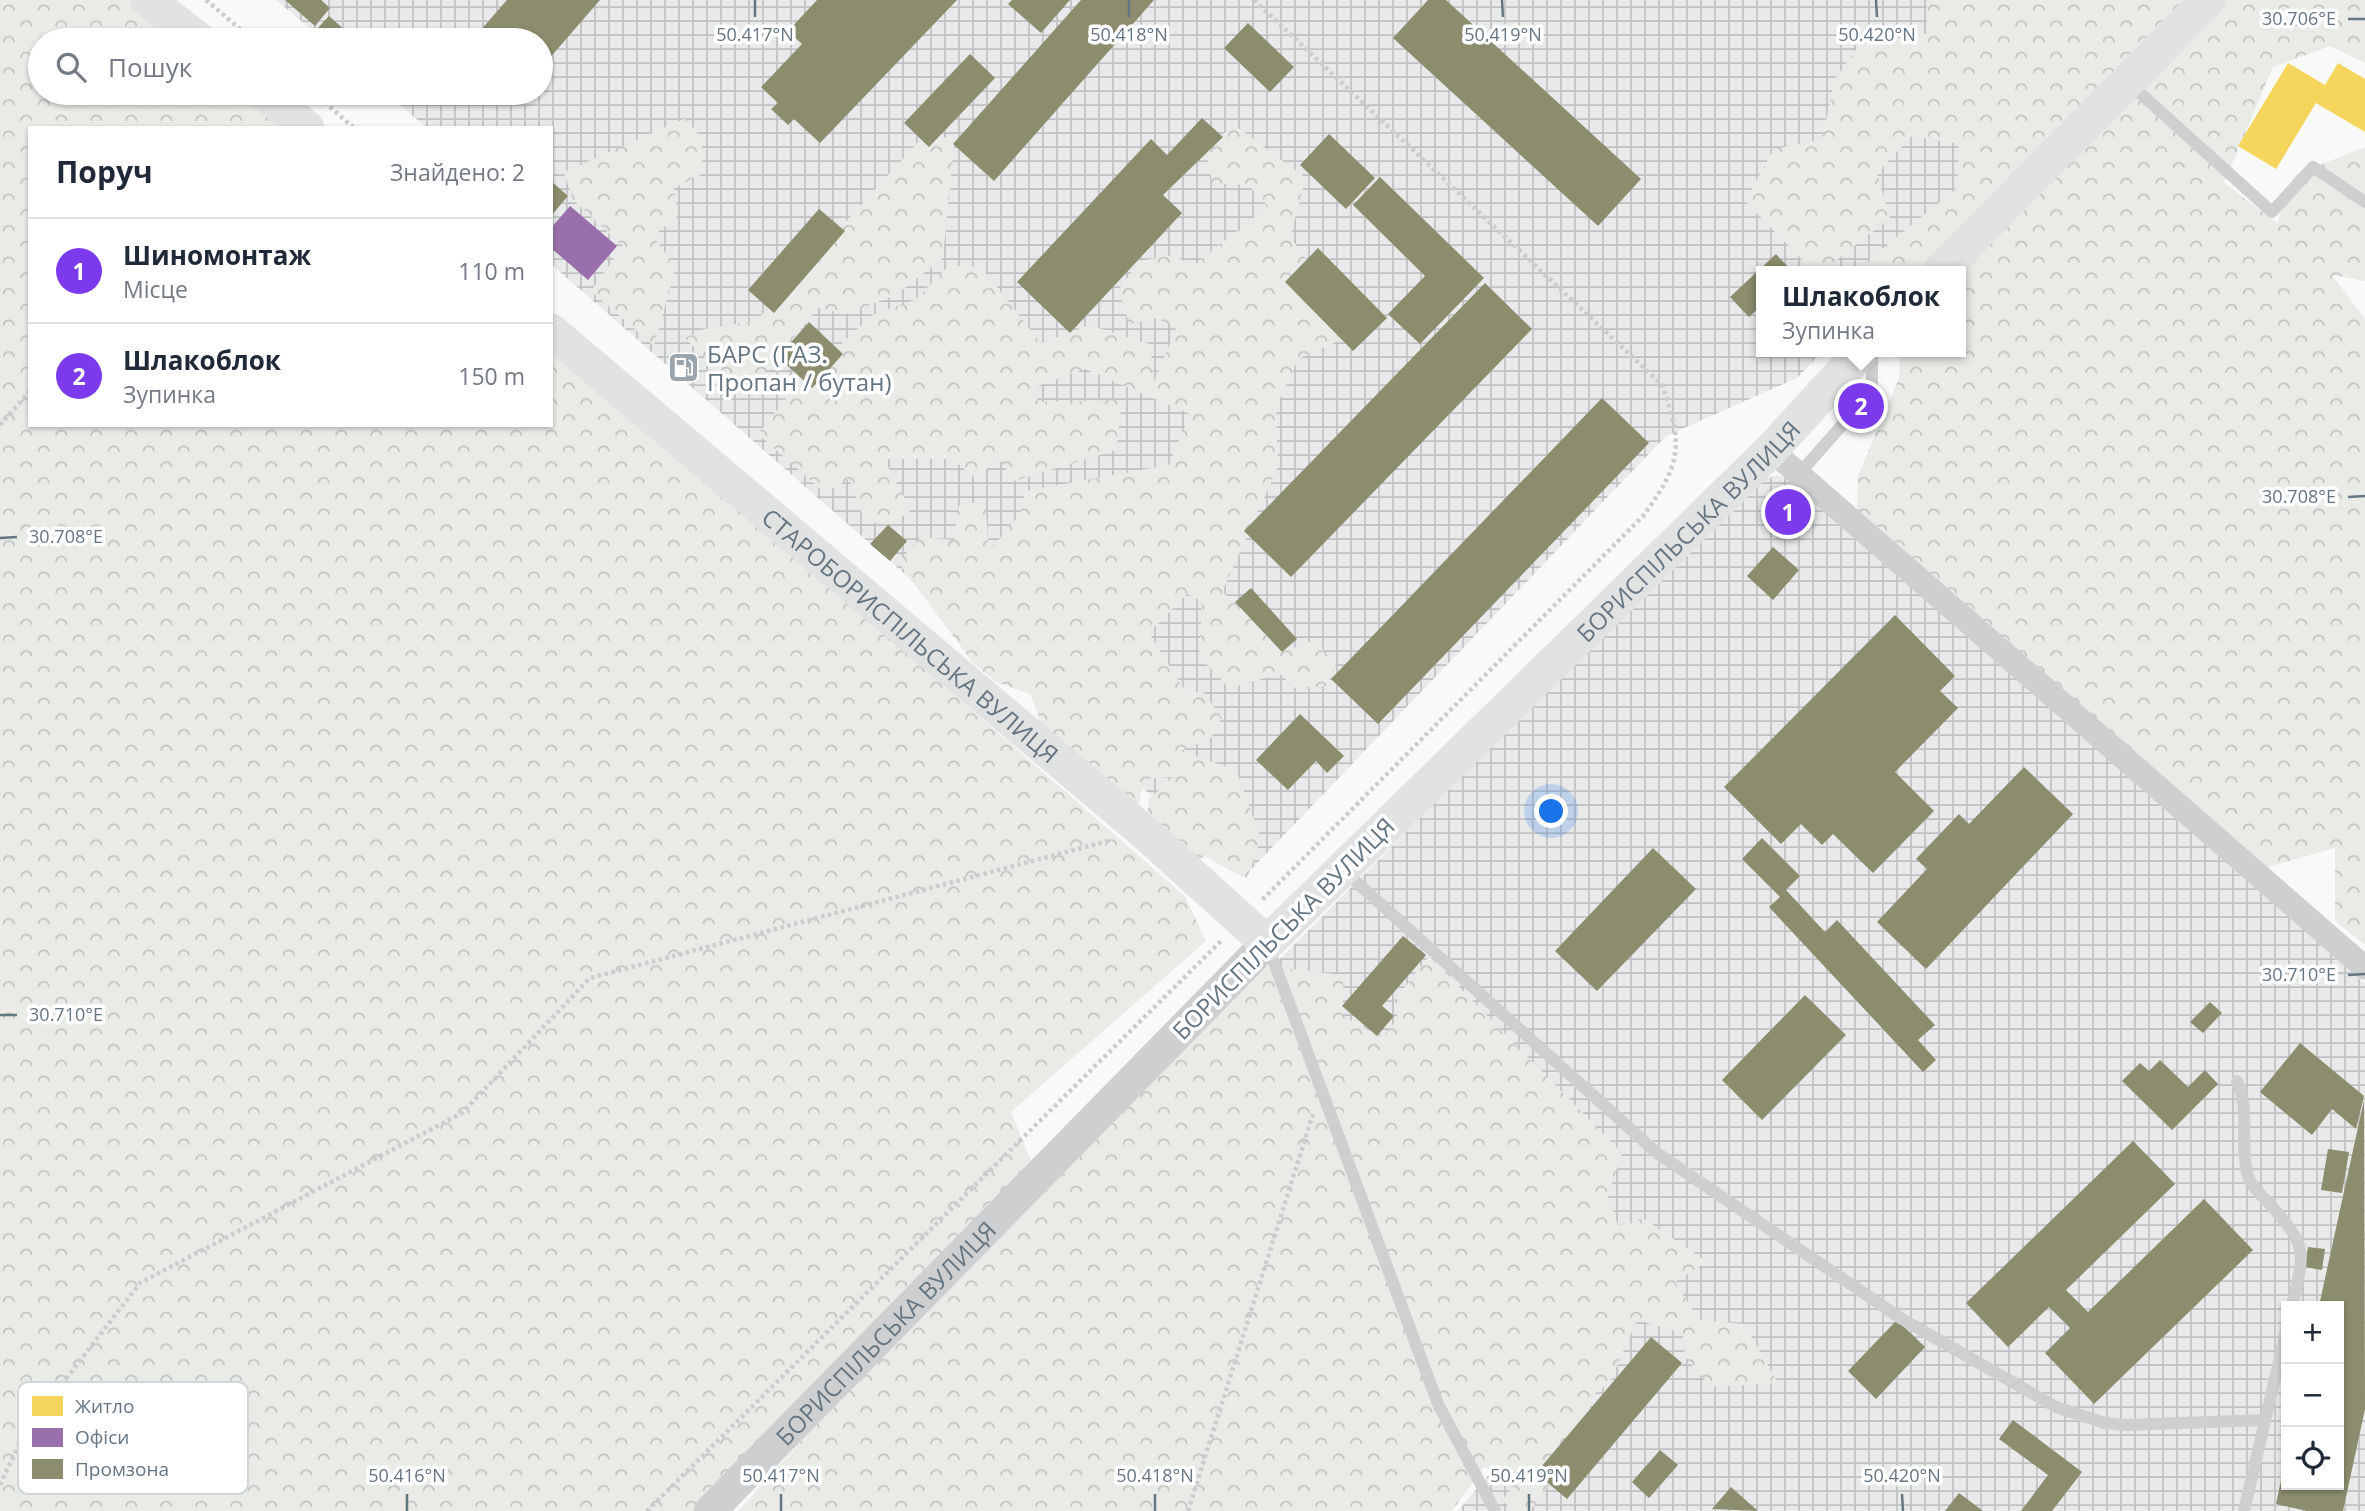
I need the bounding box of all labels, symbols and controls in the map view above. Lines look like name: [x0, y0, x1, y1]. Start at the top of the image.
text: 30.706°E: [2262, 6, 2336, 30]
text: 50.417°N: [716, 22, 794, 46]
text: 50.418°N: [1090, 22, 1168, 46]
text: 50.419°N: [1464, 22, 1542, 46]
text: 50.420°N: [1838, 22, 1916, 46]
search box: [28, 28, 553, 105]
icon: search: [52, 48, 90, 86]
text: Пошук: [108, 49, 192, 85]
text: Поруч: [56, 151, 153, 192]
text: Знайдено: 2: [390, 156, 525, 188]
text: Шиномонтаж: [123, 237, 311, 273]
text: 1: [72, 255, 86, 287]
text: 110 m: [458, 255, 525, 287]
popup: [1756, 266, 1966, 357]
text: Місце: [123, 273, 188, 305]
text: Шлакоблок: [1782, 278, 1940, 314]
text: Зупинка: [1782, 314, 1875, 346]
place label: БАРС (ГАЗ. Пропан / бутан): [707, 337, 891, 398]
text: Шлакоблок: [123, 342, 281, 378]
fuel station icon: БАРС (ГАЗ. Пропан / бутан): [667, 350, 701, 384]
text: 2: [72, 360, 86, 392]
text: 150 m: [458, 360, 525, 392]
text: Зупинка: [123, 378, 216, 410]
pin: 2: [1838, 380, 1884, 432]
street label: БОРИСПІЛЬСЬКА ВУЛИЦЯ: [1569, 413, 1807, 649]
text: 30.708°E: [2262, 484, 2336, 508]
pin: 1: [1765, 486, 1811, 538]
street label: СТАРОБОРИСПІЛЬСЬКА ВУЛИЦЯ: [755, 500, 1066, 770]
text: 30.708°E: [29, 524, 103, 548]
your location: [1534, 794, 1568, 828]
street label: БОРИСПІЛЬСЬКА ВУЛИЦЯ: [1165, 810, 1401, 1046]
text: 30.710°E: [2262, 962, 2336, 986]
text: 30.710°E: [29, 1002, 103, 1026]
street label: БОРИСПІЛЬСЬКА ВУЛИЦЯ: [767, 1213, 1003, 1452]
map controls: [2281, 1301, 2344, 1490]
button: +: [2281, 1301, 2344, 1364]
button: −: [2281, 1364, 2344, 1427]
legend: [18, 1382, 248, 1494]
text: Житло: [75, 1393, 134, 1419]
text: Офіси: [75, 1424, 129, 1450]
button: locate: [2281, 1427, 2344, 1490]
text: Промзона: [75, 1456, 169, 1482]
text: 50.416°N: [368, 1463, 446, 1487]
text: 50.417°N: [742, 1463, 820, 1487]
text: 50.418°N: [1116, 1463, 1194, 1487]
text: 50.419°N: [1490, 1463, 1568, 1487]
text: 50.420°N: [1863, 1463, 1941, 1487]

